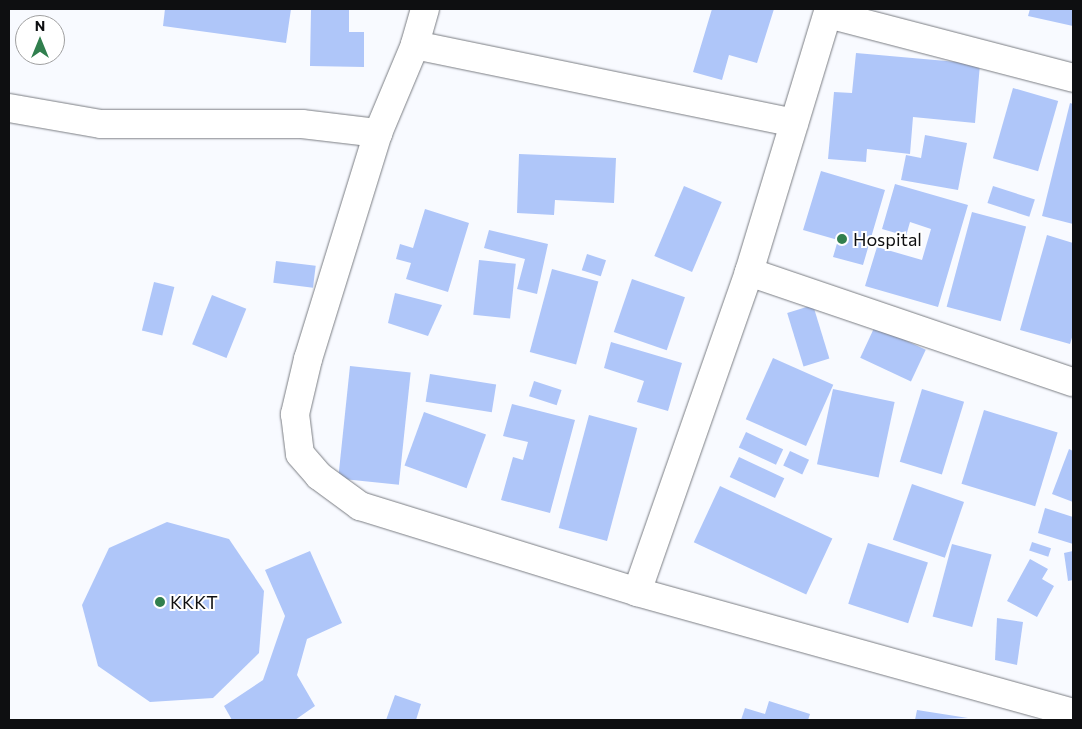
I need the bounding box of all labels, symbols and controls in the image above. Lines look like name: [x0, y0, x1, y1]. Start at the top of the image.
north arrow: [15, 15, 65, 65]
text: N: [35, 17, 45, 34]
place label: Hospital: [853, 228, 922, 250]
marker: Hospital: [835, 232, 849, 246]
place label: KKKT: [170, 591, 218, 613]
marker: KKKT: [154, 596, 166, 608]

